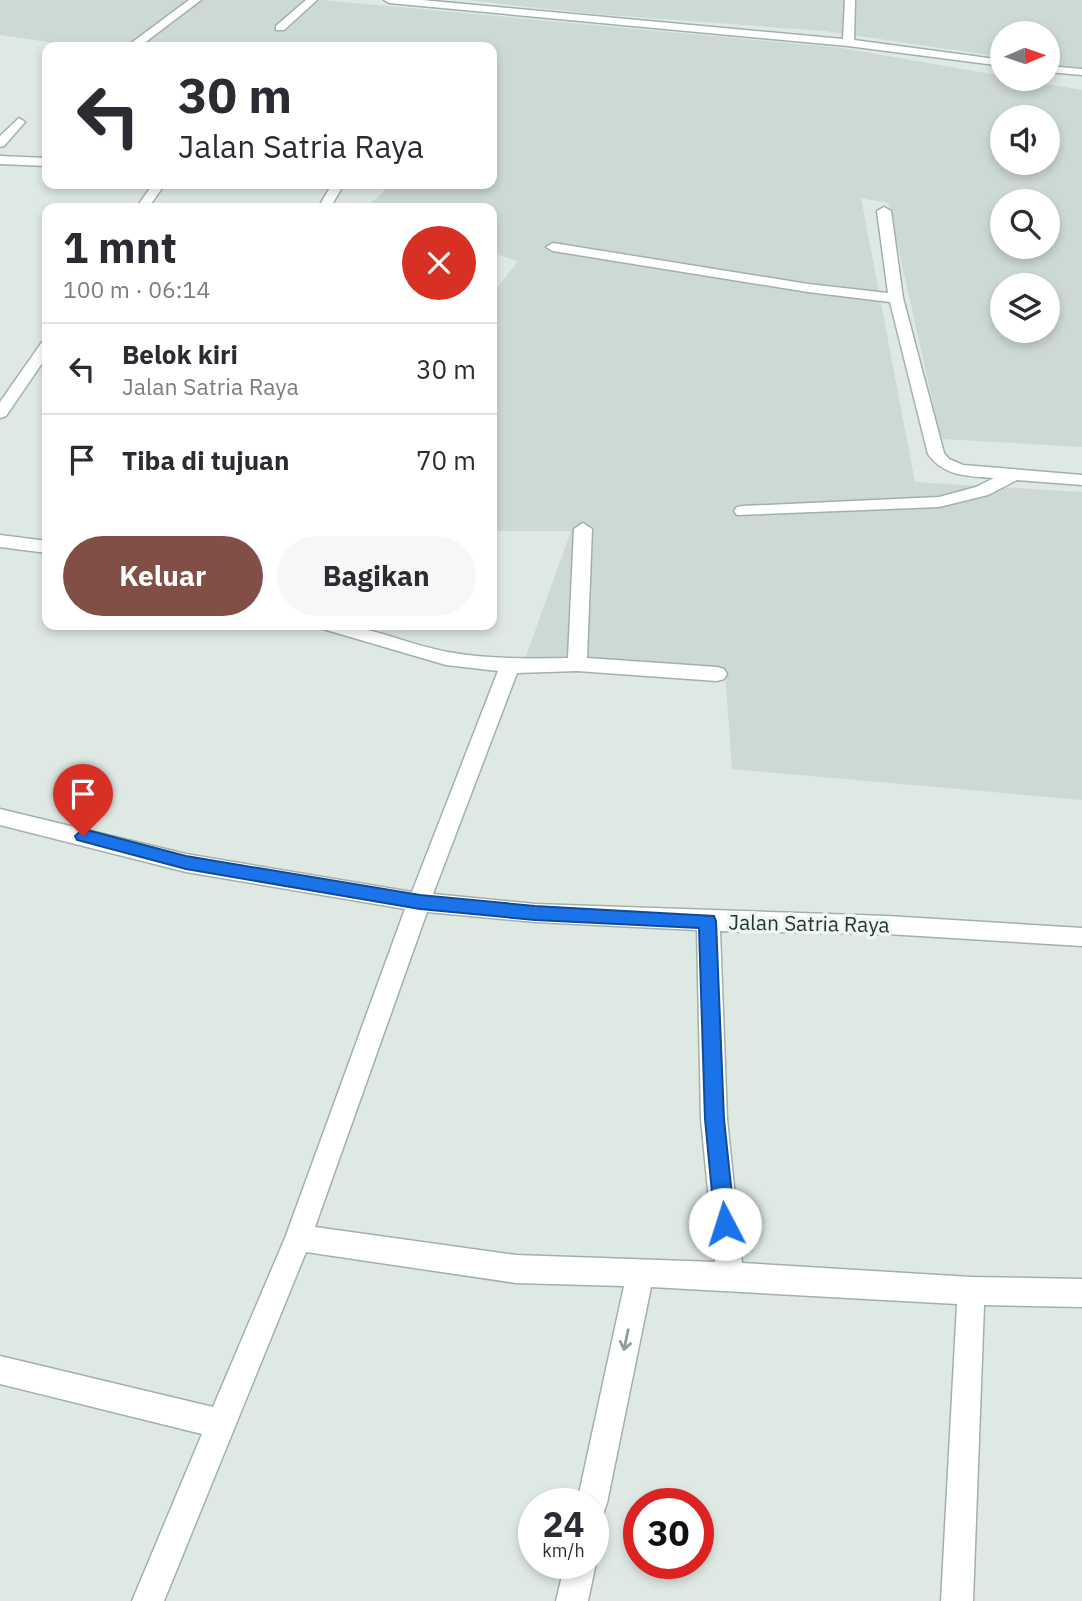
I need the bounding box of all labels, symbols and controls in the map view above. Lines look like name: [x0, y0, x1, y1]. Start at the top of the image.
north arrow: [990, 21, 1060, 91]
map controls: [990, 21, 1060, 343]
text: 30 m: [178, 63, 292, 126]
icon: left: [63, 70, 154, 161]
button: sound: [990, 105, 1060, 175]
text: Jalan Satria Raya: [178, 125, 424, 167]
button: search: [990, 189, 1060, 259]
text: 1 mnt: [63, 220, 177, 275]
button: close: [402, 226, 476, 300]
button: layers: [990, 273, 1060, 343]
text: 100 m · 06:14: [63, 274, 210, 304]
text: Belok kiri: [122, 337, 238, 371]
icon: left: [63, 350, 101, 388]
text: 30 m: [416, 352, 476, 386]
text: Jalan Satria Raya: [122, 371, 299, 401]
icon: arrive: [63, 441, 101, 479]
text: Tiba di tujuan: [122, 443, 289, 477]
text: 70 m: [416, 443, 476, 477]
button: Keluar: [63, 536, 263, 616]
button: Bagikan: [277, 536, 476, 616]
pin: [53, 764, 113, 836]
icon: arrive: [64, 775, 102, 813]
street label: Jalan Satria Raya: [728, 908, 890, 938]
position arrow: [688, 1187, 762, 1261]
one-way arrow: [619, 1328, 633, 1351]
speed limit sign: 30: [623, 1488, 714, 1579]
text: 24: [542, 1501, 585, 1547]
text: km/h: [542, 1539, 585, 1562]

